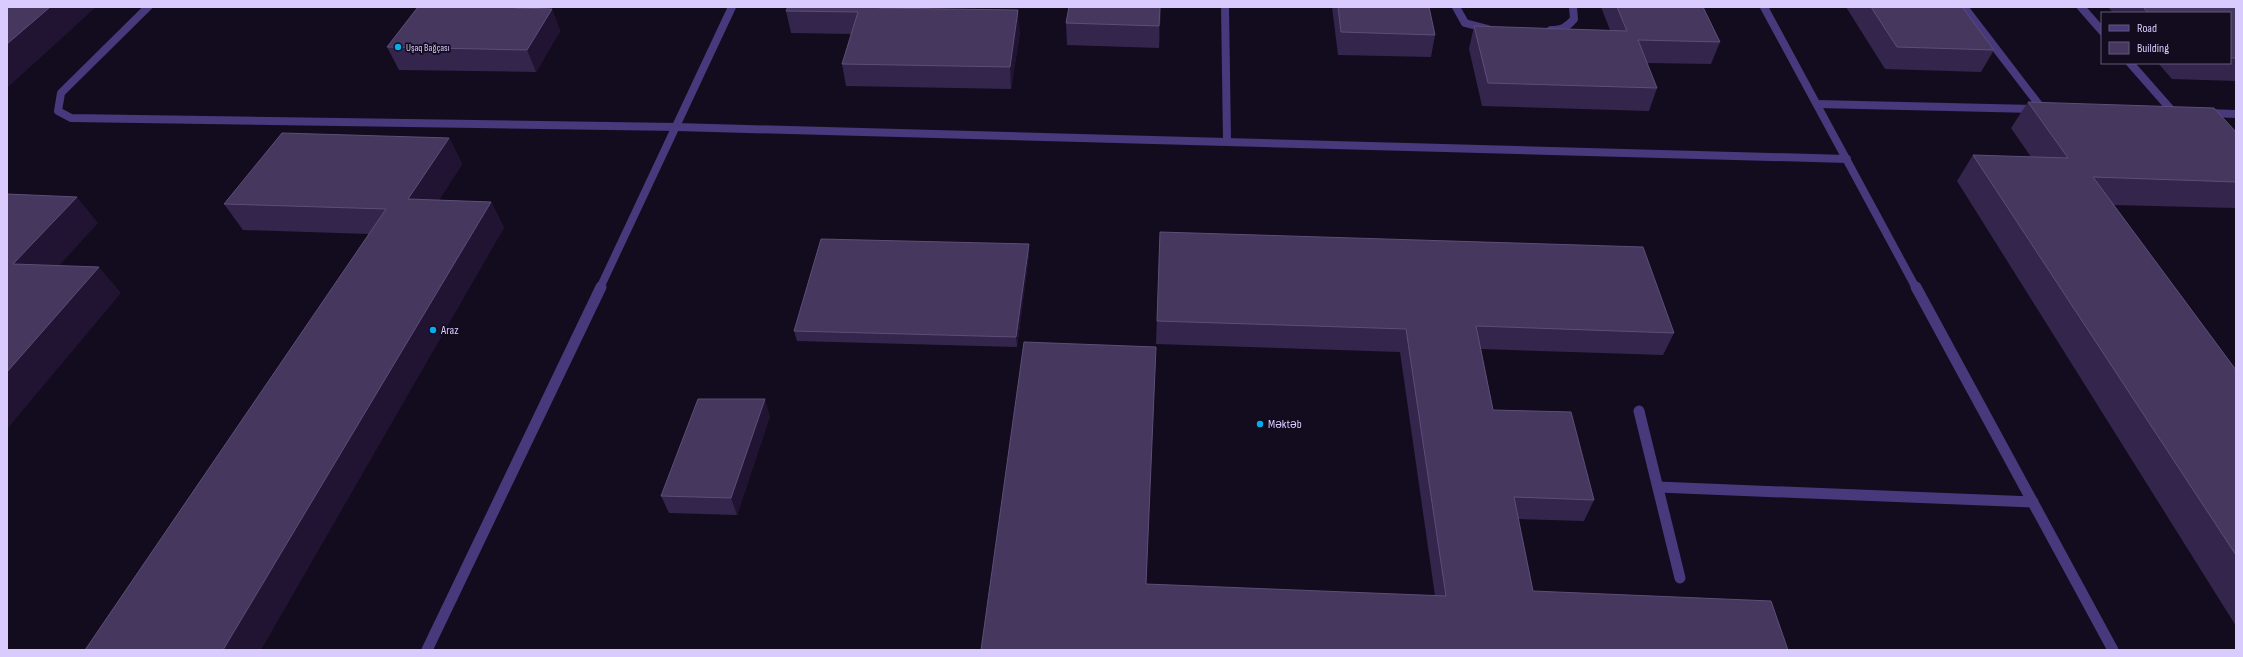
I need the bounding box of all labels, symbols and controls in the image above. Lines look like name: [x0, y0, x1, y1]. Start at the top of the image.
legend: [2101, 12, 2231, 64]
text: Road: [2137, 21, 2157, 36]
text: Building: [2137, 41, 2169, 56]
marker: Uşaq Bağçası: [393, 42, 403, 52]
place label: Uşaq Bağçası: [406, 42, 450, 54]
place label: Araz: [440, 323, 459, 338]
marker: Araz: [428, 325, 438, 335]
place label: Məktəb: [1268, 417, 1302, 432]
marker: Məktəb: [1255, 419, 1265, 429]

